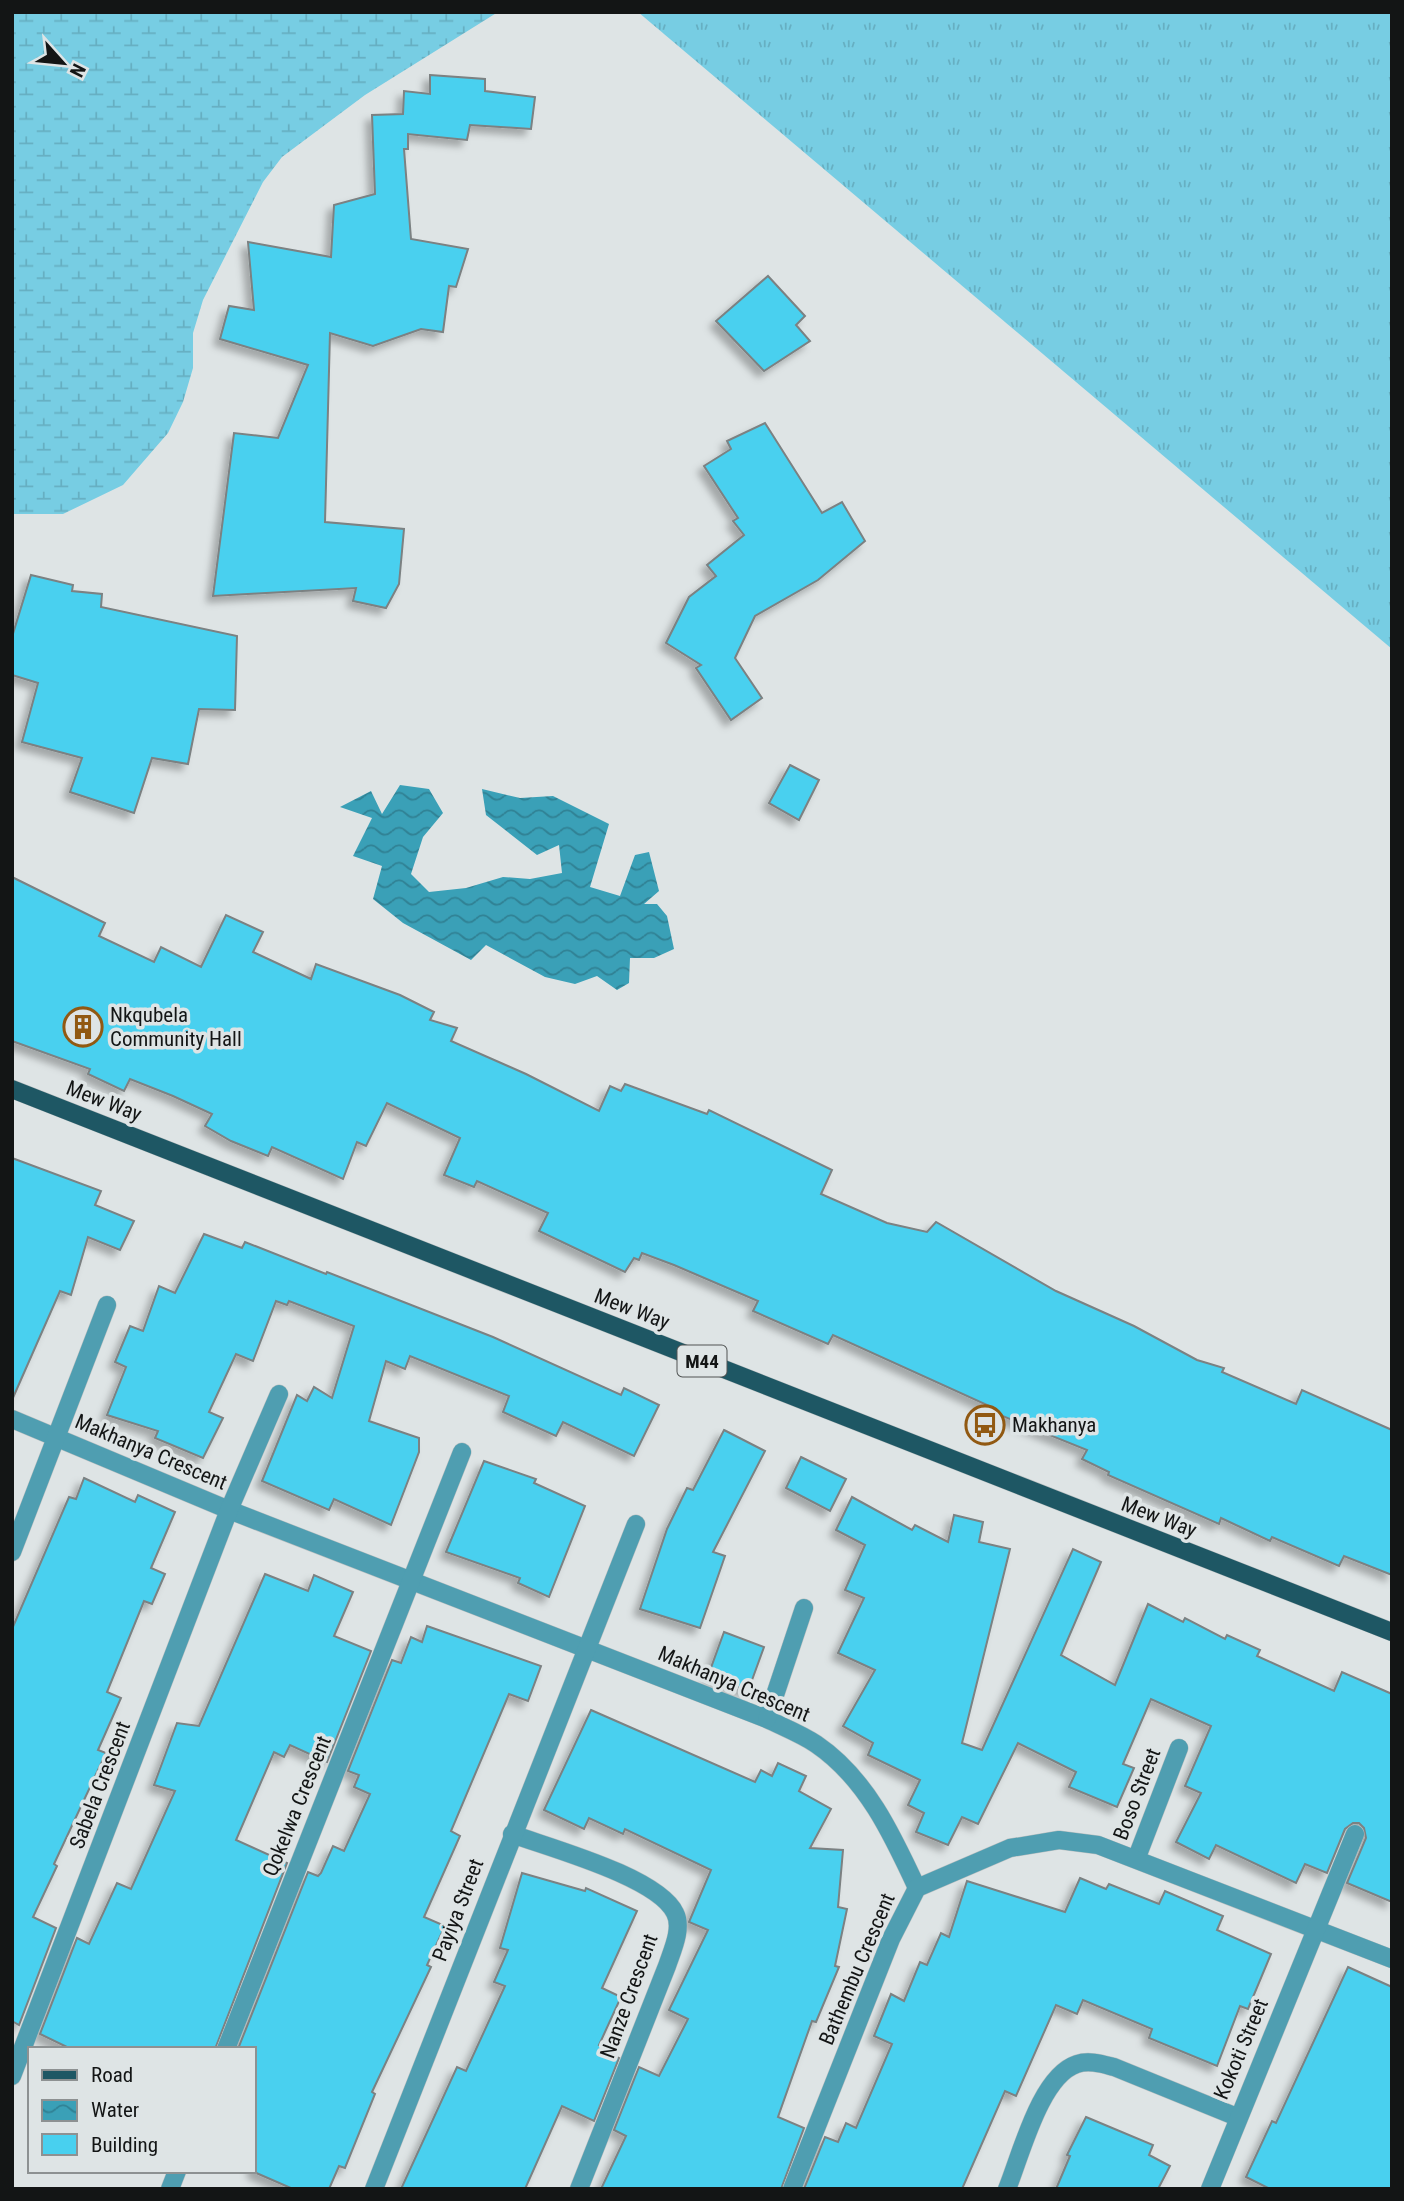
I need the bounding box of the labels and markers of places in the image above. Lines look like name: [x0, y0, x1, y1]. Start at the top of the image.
place label: Nkqubela Community Hall: [110, 1003, 242, 1051]
building icon: Nkqubela Community Hall: [62, 1006, 104, 1048]
bus stop icon: Makhanya: [964, 1404, 1006, 1446]
place label: Makhanya: [1012, 1413, 1096, 1437]

